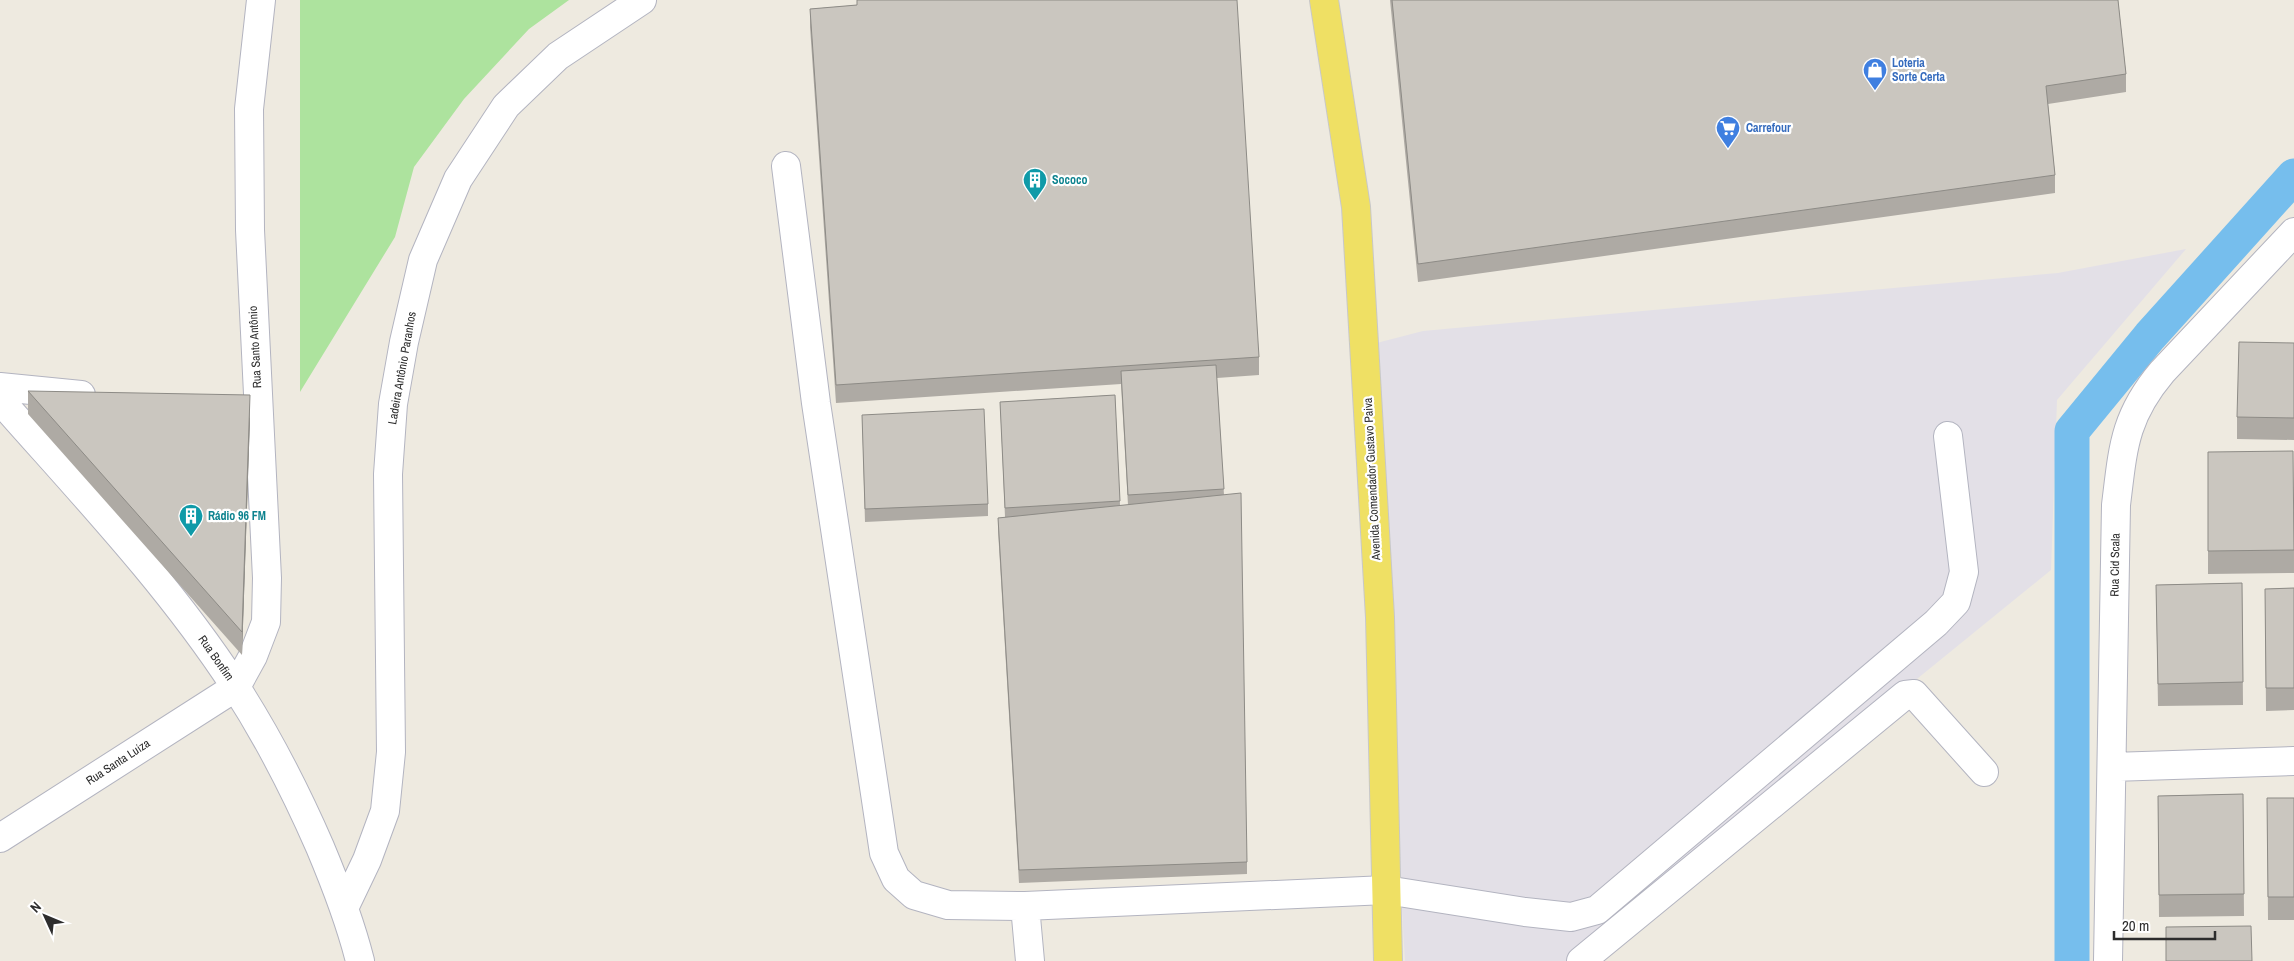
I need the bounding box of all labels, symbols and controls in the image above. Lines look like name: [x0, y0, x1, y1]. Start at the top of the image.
place label: Loteria Sorte Certa: [1892, 55, 1946, 85]
shop icon: Loteria Sorte Certa: [1862, 57, 1888, 91]
supermarket icon: Carrefour: [1715, 115, 1741, 149]
place label: Carrefour: [1746, 120, 1791, 136]
building icon: Sococo: [1022, 167, 1048, 201]
place label: Sococo: [1052, 172, 1088, 188]
street label: Rua Santo Antônio: [245, 305, 265, 389]
street label: Ladeira Antônio Paranhos: [384, 310, 420, 426]
street label: Avenida Comendador Gustavo Paiva: [1360, 397, 1384, 562]
building icon: Rádio 96 FM: [178, 503, 204, 537]
place label: Rádio 96 FM: [208, 508, 266, 524]
street label: Rua Cid Scala: [2106, 533, 2124, 597]
street label: Rua Bonfim: [195, 632, 237, 684]
street label: Rua Santa Luiza: [83, 735, 154, 789]
north arrow: [20, 891, 70, 941]
text: N: [26, 898, 45, 916]
scale bar: [2114, 908, 2215, 940]
text: 20 m: [2122, 915, 2149, 936]

